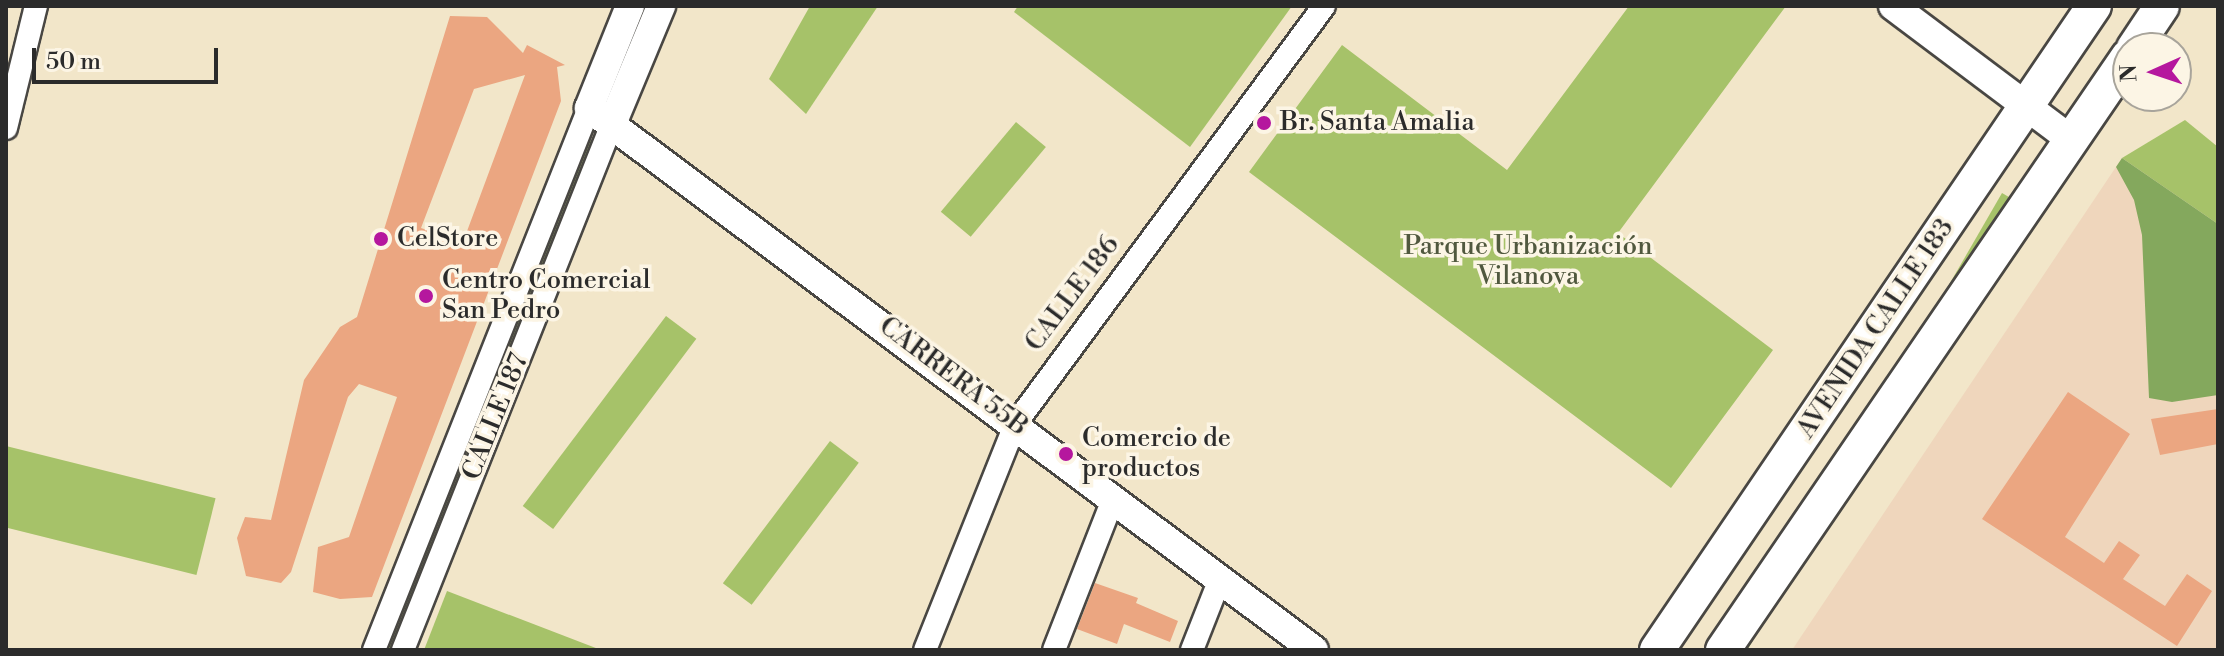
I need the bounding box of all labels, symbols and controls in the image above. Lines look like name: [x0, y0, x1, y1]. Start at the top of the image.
scale bar: [36, 32, 222, 82]
north arrow: [2112, 32, 2192, 112]
text: 50 m: [46, 47, 101, 77]
text: N: [2116, 64, 2143, 83]
place label: Br. Santa Amalia: [1280, 107, 1475, 139]
marker: Br. Santa Amalia: [1255, 114, 1273, 132]
street label: AVENIDA CALLE 183: [1791, 213, 1961, 445]
place label: CelStore: [397, 223, 498, 255]
marker: CelStore: [372, 230, 390, 248]
street label: CALLE 186: [1019, 230, 1127, 358]
park label: Parque Urbanización Vilanova: [1403, 231, 1653, 292]
place label: Centro Comercial San Pedro: [442, 265, 650, 326]
marker: Centro Comercial San Pedro: [417, 287, 435, 305]
street label: CARRERA 55B: [873, 311, 1033, 443]
street label: CALLE 187: [457, 349, 535, 485]
place label: Comercio de productos: [1082, 423, 1231, 484]
marker: Comercio de productos: [1057, 445, 1075, 463]

